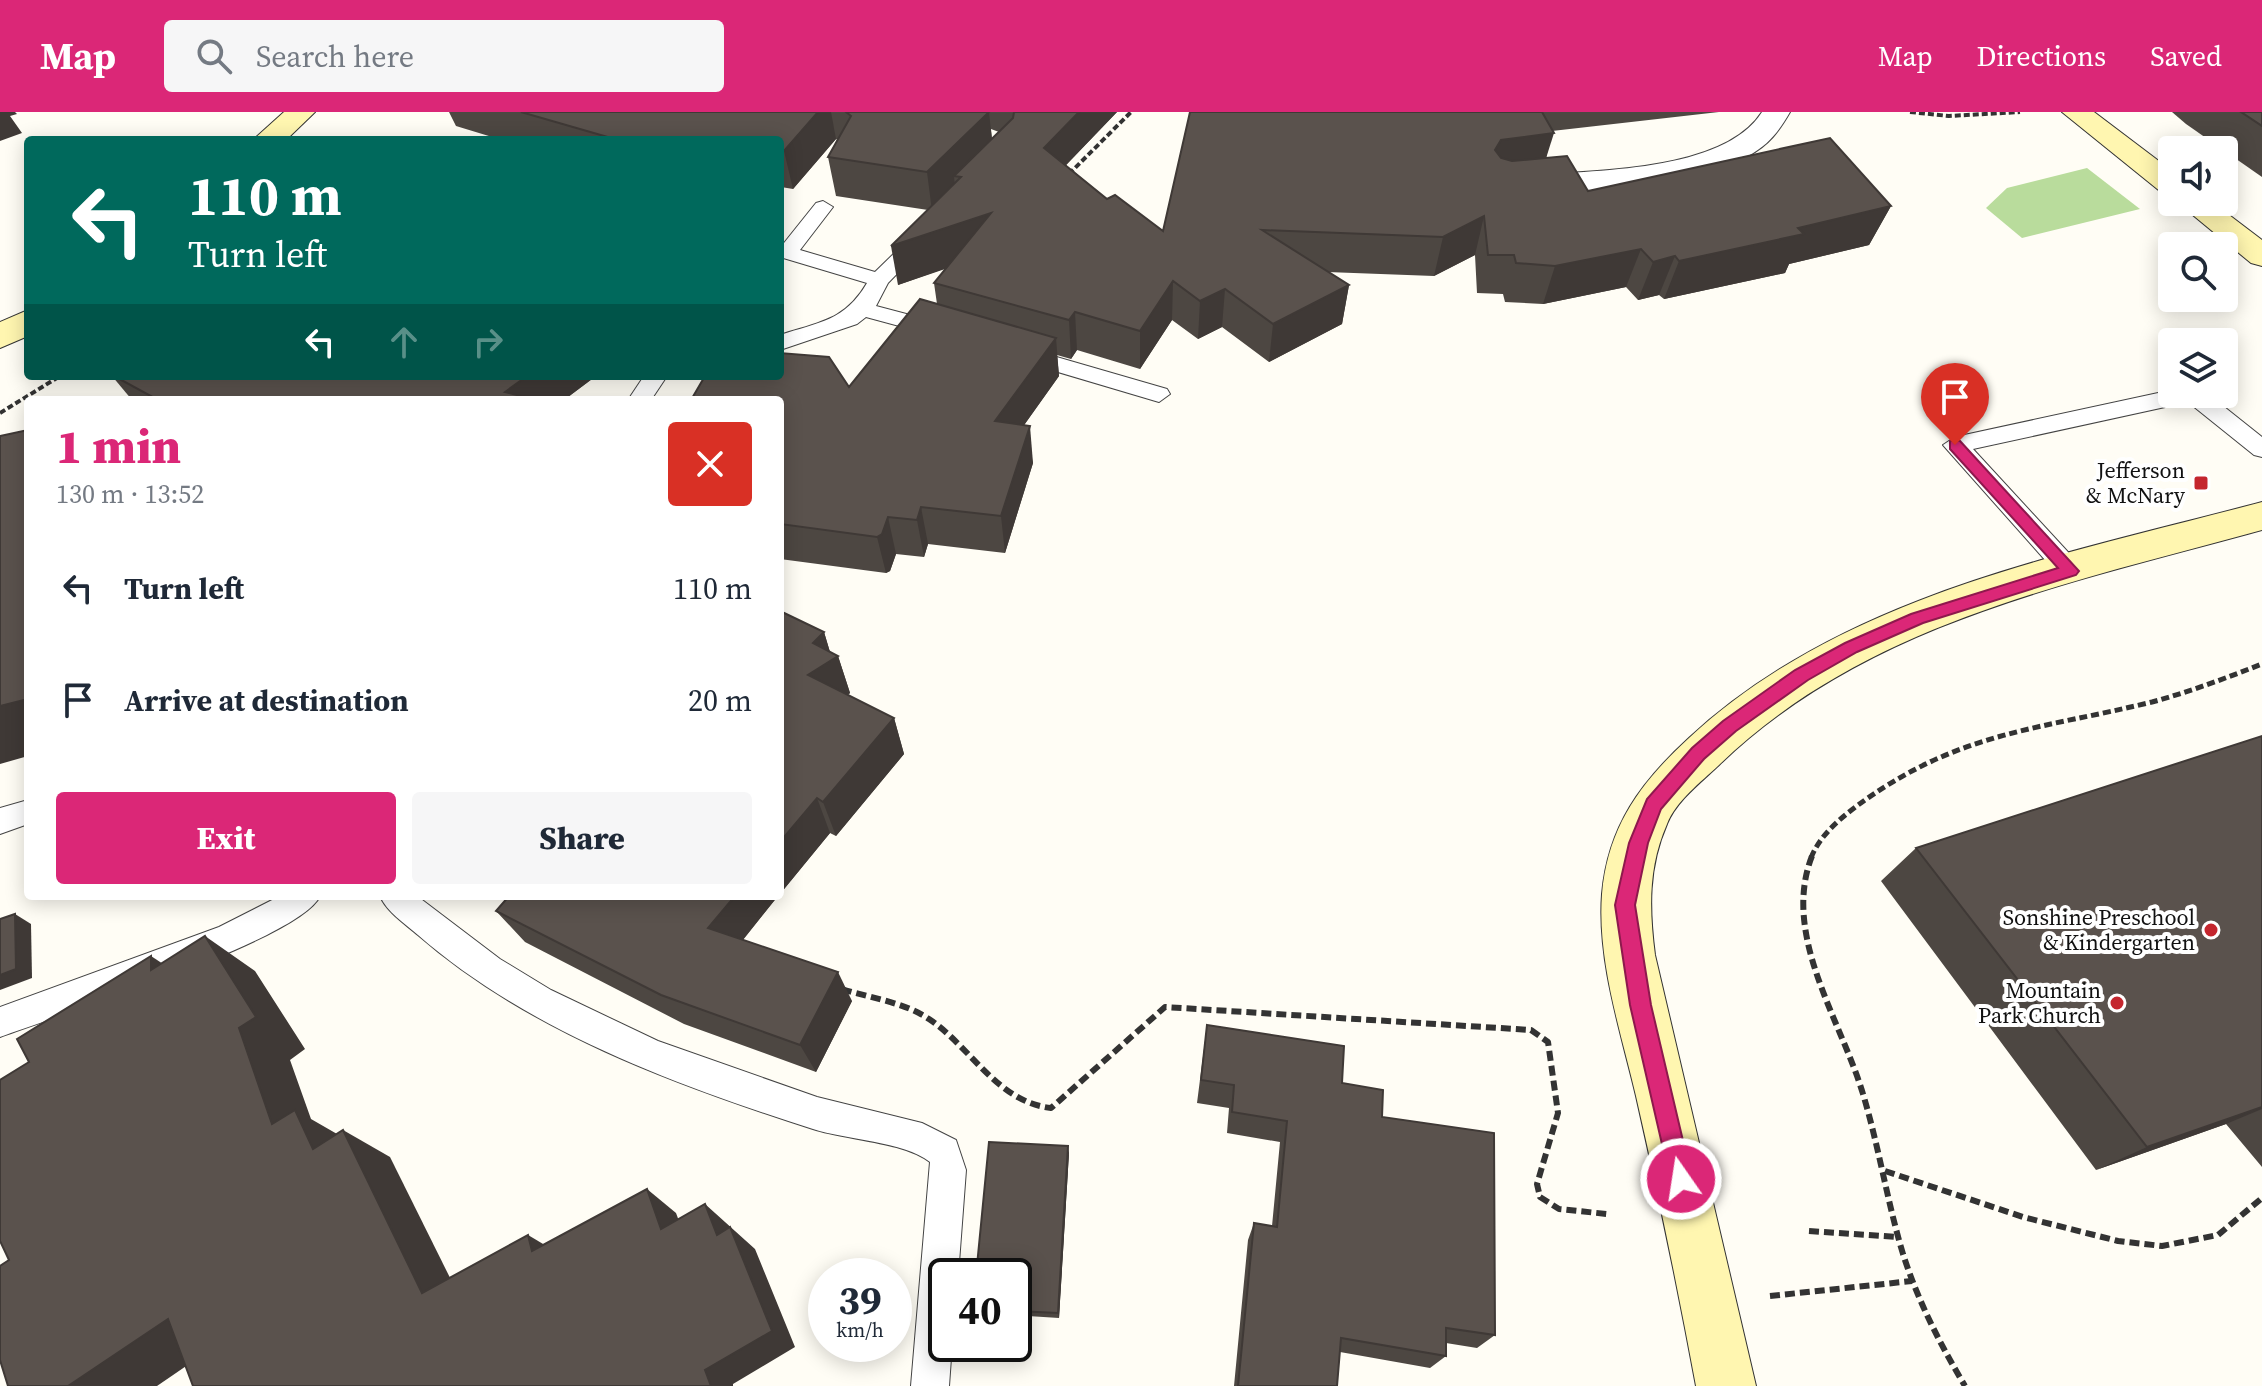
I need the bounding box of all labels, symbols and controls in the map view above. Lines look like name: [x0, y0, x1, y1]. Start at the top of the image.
search box: [164, 20, 724, 92]
text: Map: [40, 30, 116, 82]
icon: search: [192, 34, 236, 78]
text: Search here: [256, 36, 414, 77]
text: Map: [1878, 37, 1933, 75]
text: Directions: [1977, 37, 2106, 75]
text: Saved: [2150, 37, 2222, 75]
map controls: [2158, 136, 2238, 408]
button: sound: [2158, 136, 2238, 216]
text: 110 m: [188, 157, 342, 234]
icon: left: [56, 168, 160, 272]
text: Turn left: [188, 230, 327, 279]
button: search: [2158, 232, 2238, 312]
icon: left: [298, 320, 342, 364]
icon: ahead: [382, 320, 426, 364]
icon: right: [466, 320, 510, 364]
button: layers: [2158, 328, 2238, 408]
pin: [1921, 363, 1989, 445]
icon: arrive: [1933, 375, 1977, 419]
text: 1 min: [56, 413, 181, 479]
button: close: [668, 422, 752, 506]
place label: Jefferson & McNary: [2086, 455, 2186, 510]
marker: Jefferson & McNary: [2192, 474, 2210, 492]
text: 130 m · 13:52: [56, 476, 204, 512]
icon: left: [56, 566, 100, 610]
text: Turn left: [124, 568, 244, 609]
text: 110 m: [673, 568, 752, 609]
icon: arrive: [56, 678, 100, 722]
text: Arrive at destination: [124, 680, 409, 721]
text: 20 m: [688, 680, 752, 721]
button: Exit: [56, 792, 396, 884]
button: Share: [412, 792, 752, 884]
place label: Sonshine Preschool & Kindergarten: [2003, 902, 2195, 957]
marker: Sonshine Preschool & Kindergarten: [2202, 921, 2220, 939]
place label: Mountain Park Church: [1978, 975, 2101, 1030]
marker: Mountain Park Church: [2108, 994, 2126, 1012]
position arrow: [1639, 1137, 1723, 1221]
speed limit sign: 40: [928, 1258, 1032, 1362]
text: 39: [838, 1273, 882, 1327]
text: km/h: [836, 1316, 884, 1344]

